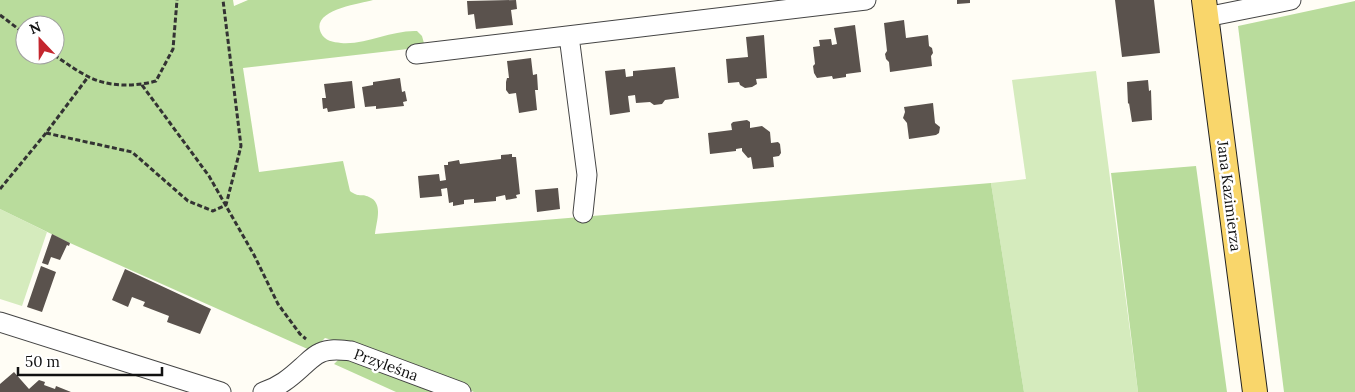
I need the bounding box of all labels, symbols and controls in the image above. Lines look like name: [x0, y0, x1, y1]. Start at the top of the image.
north arrow: [15, 15, 65, 65]
text: N: [27, 18, 44, 38]
street label: Jana Kazimierza: [1213, 138, 1246, 253]
scale bar: [18, 344, 161, 376]
street label: Przyleśna: [351, 344, 421, 385]
text: 50 m: [25, 352, 60, 371]

